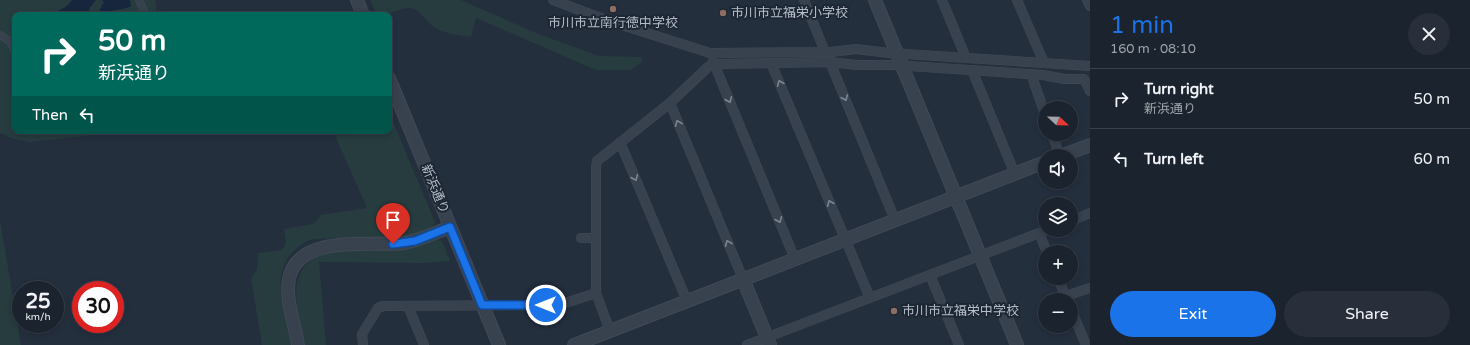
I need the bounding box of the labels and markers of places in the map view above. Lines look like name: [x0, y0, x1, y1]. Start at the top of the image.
marker: 市川市立南行徳中学校: [608, 4, 618, 14]
place label: 市川市立福栄小学校: [731, 5, 848, 21]
marker: 市川市立福栄小学校: [718, 8, 728, 18]
place label: 市川市立南行徳中学校: [548, 15, 678, 31]
pin: [376, 203, 410, 244]
place label: 市川市立福栄中学校: [902, 303, 1019, 319]
marker: 市川市立福栄中学校: [889, 306, 899, 316]

